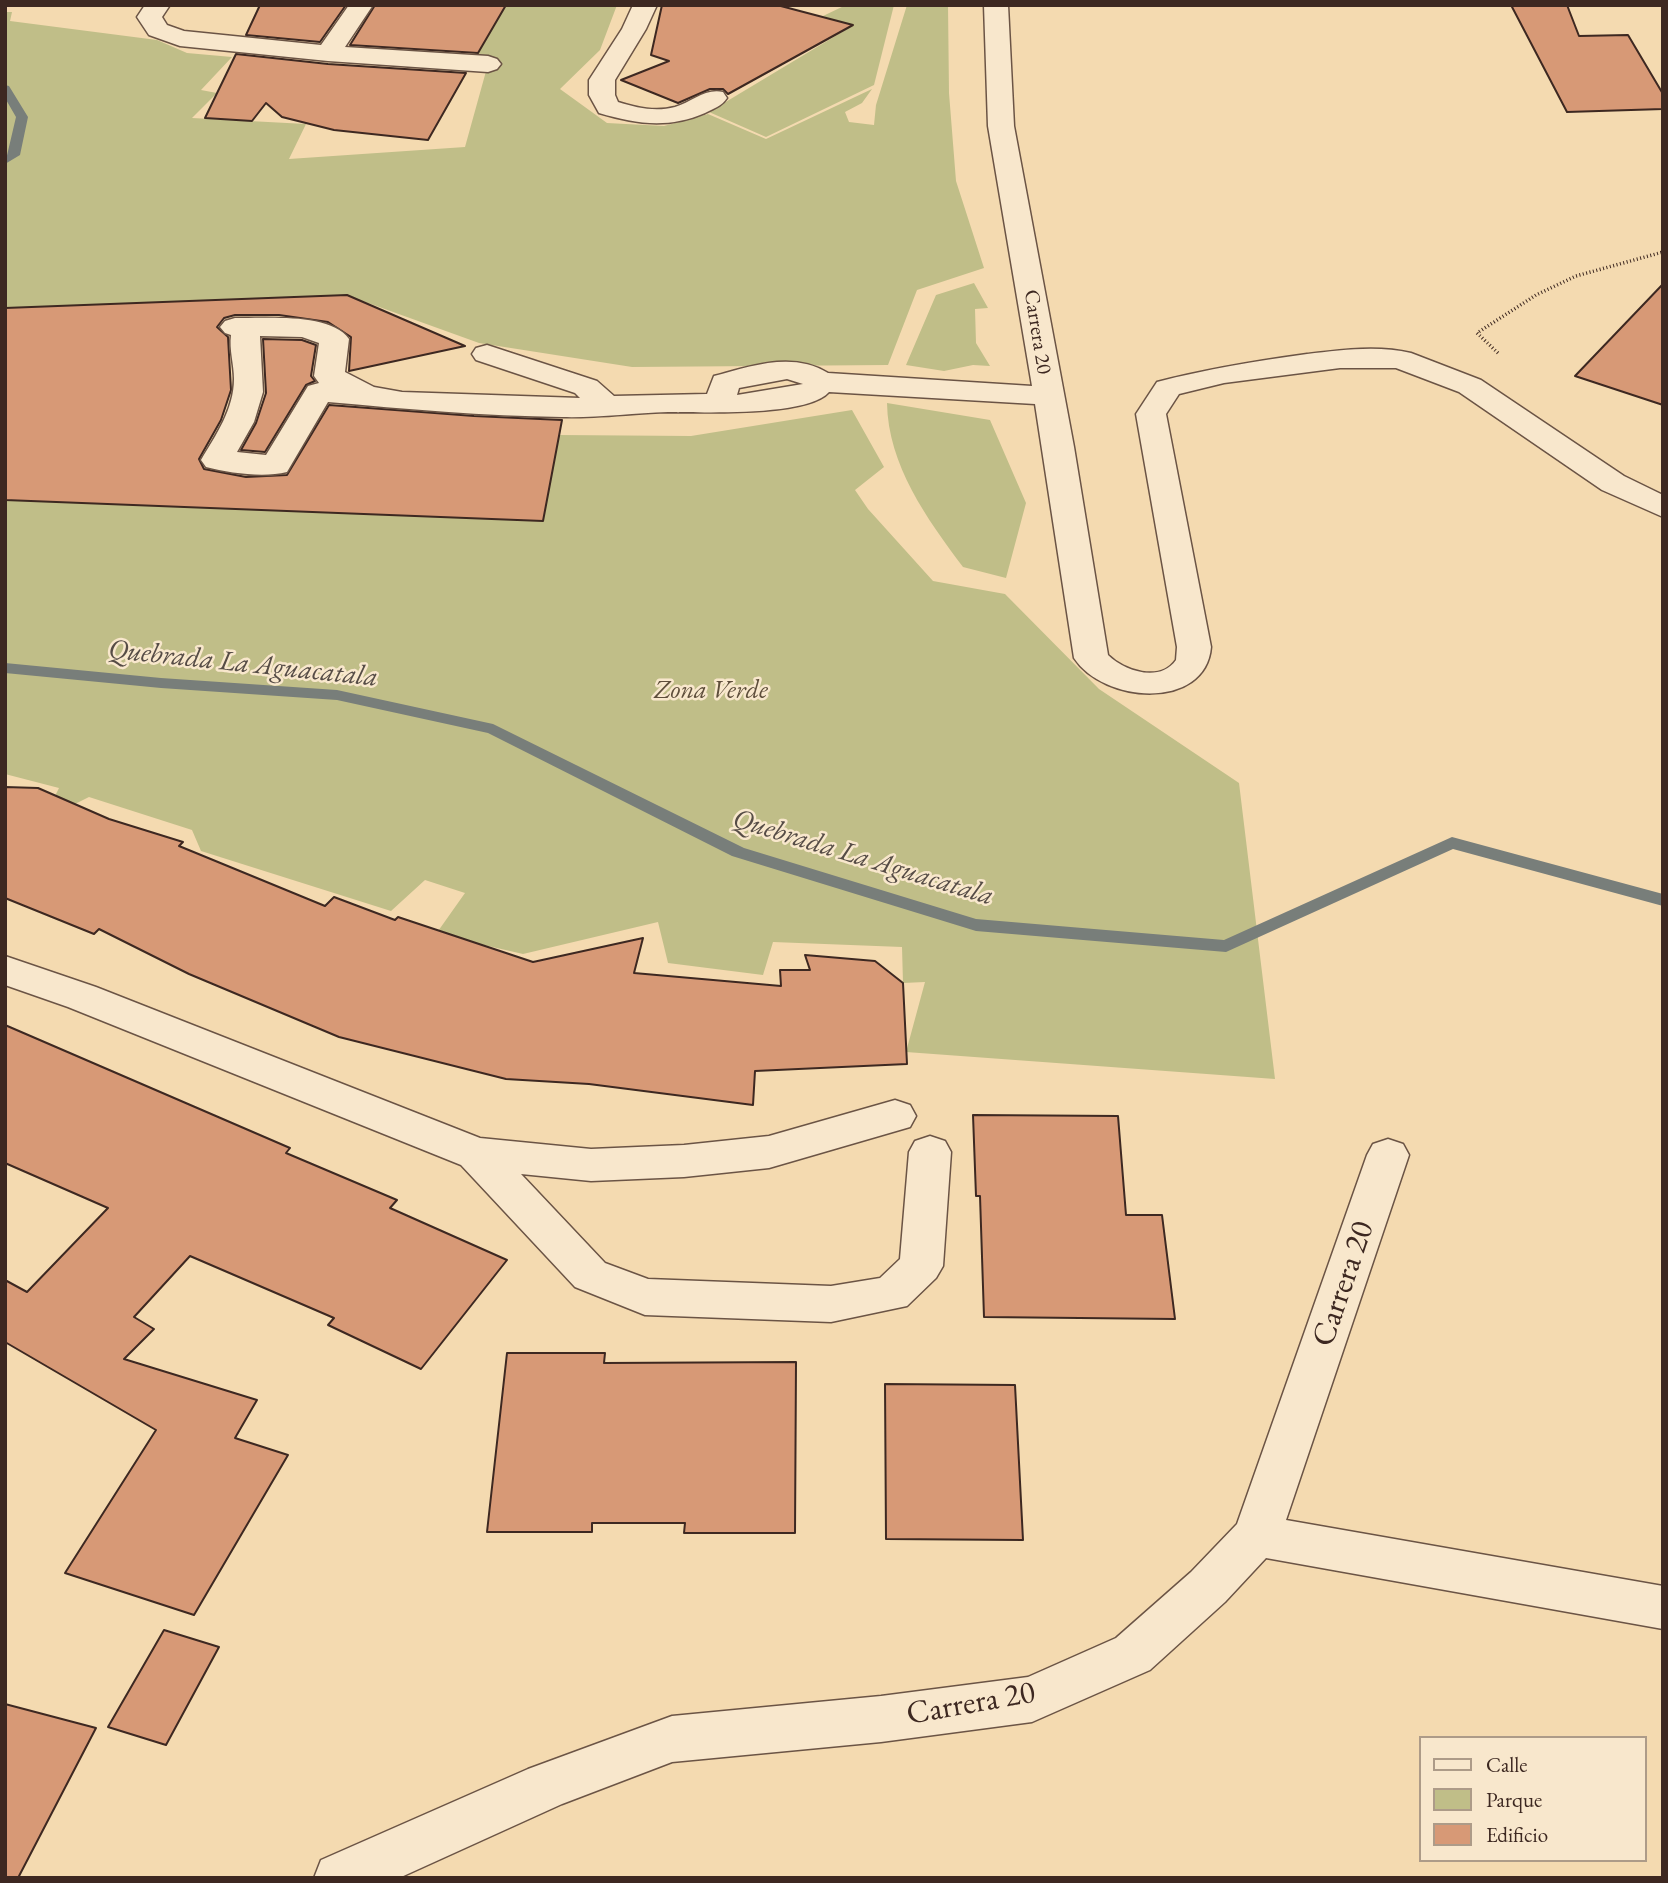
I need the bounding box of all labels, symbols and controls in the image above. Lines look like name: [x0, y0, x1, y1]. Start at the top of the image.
street label: Carrera 20: [1018, 288, 1056, 376]
water label: Quebrada La Aguacatala: [107, 633, 379, 695]
park label: Zona Verde: [654, 675, 768, 707]
water label: Quebrada La Aguacatala: [729, 802, 997, 914]
street label: Carrera 20: [1305, 1216, 1383, 1352]
street label: Carrera 20: [904, 1674, 1038, 1734]
legend: [1420, 1736, 1647, 1862]
text: Calle: [1486, 1751, 1528, 1778]
text: Parque: [1486, 1786, 1542, 1813]
text: Edificio: [1486, 1821, 1548, 1848]

